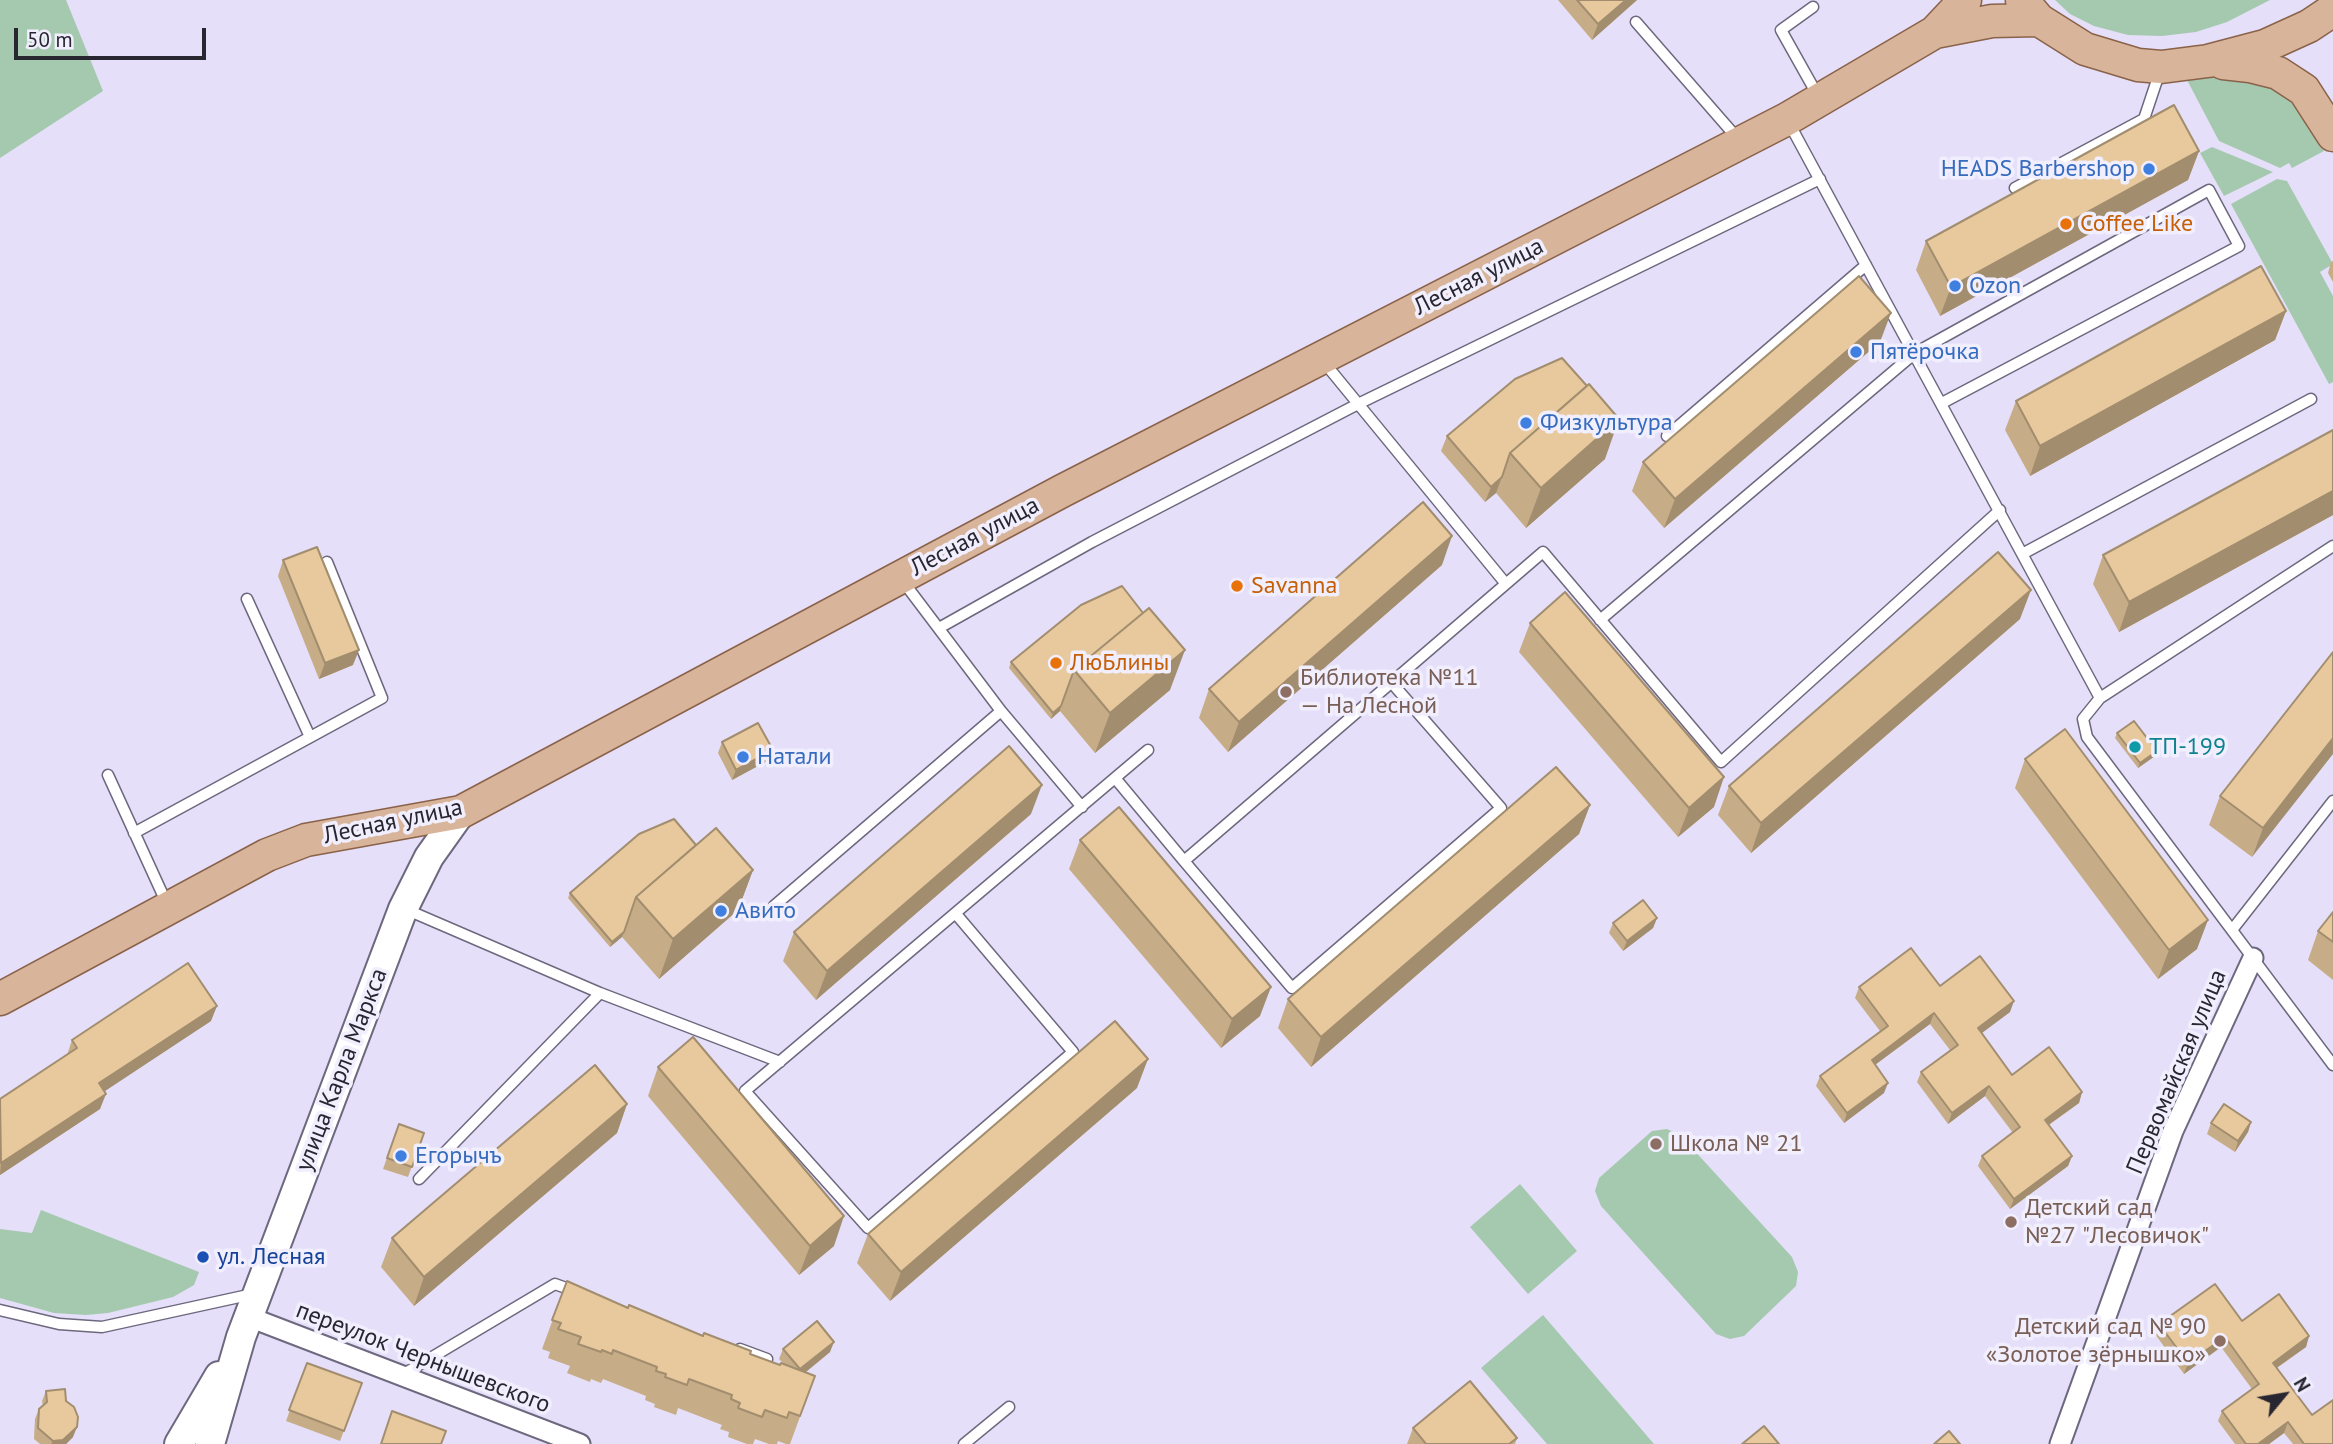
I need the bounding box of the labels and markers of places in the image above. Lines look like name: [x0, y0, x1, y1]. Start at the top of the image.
place label: HEADS Barbershop: [1941, 155, 2135, 183]
marker: HEADS Barbershop: [2141, 161, 2157, 177]
place label: Coffee Like: [2080, 210, 2193, 238]
marker: Coffee Like: [2058, 216, 2074, 232]
place label: Ozon: [1969, 272, 2021, 300]
marker: Ozon: [1947, 278, 1963, 294]
place label: Пятёрочка: [1870, 338, 1980, 366]
marker: Пятёрочка: [1848, 344, 1864, 360]
place label: Физкультура: [1540, 409, 1673, 437]
marker: Физкультура: [1518, 415, 1534, 431]
place label: Savanna: [1251, 572, 1337, 600]
marker: Savanna: [1229, 578, 1245, 594]
place label: ЛюБлины: [1070, 649, 1169, 677]
marker: ЛюБлины: [1048, 655, 1064, 671]
place label: Библиотека №11 — На Лесной: [1300, 664, 1479, 720]
marker: Библиотека №11 — На Лесной: [1278, 684, 1294, 700]
place label: ТП-199: [2149, 733, 2226, 761]
marker: ТП-199: [2127, 739, 2143, 755]
place label: Натали: [757, 743, 832, 771]
marker: Натали: [735, 749, 751, 765]
place label: Авито: [735, 897, 796, 925]
marker: Авито: [713, 903, 729, 919]
place label: Школа № 21: [1670, 1130, 1802, 1158]
marker: Школа № 21: [1648, 1136, 1664, 1152]
place label: Егорычъ: [415, 1142, 502, 1170]
marker: Егорычъ: [393, 1148, 409, 1164]
place label: Детский сад №27 "Лесовичок": [2025, 1194, 2209, 1250]
marker: Детский сад №27 "Лесовичок": [2003, 1214, 2019, 1230]
place label: ул. Лесная: [217, 1243, 325, 1271]
marker: ул. Лесная: [195, 1249, 211, 1265]
place label: Детский сад № 90 «Золотое зёрнышко»: [1986, 1313, 2206, 1369]
marker: Детский сад № 90 «Золотое зёрнышко»: [2212, 1333, 2228, 1349]

